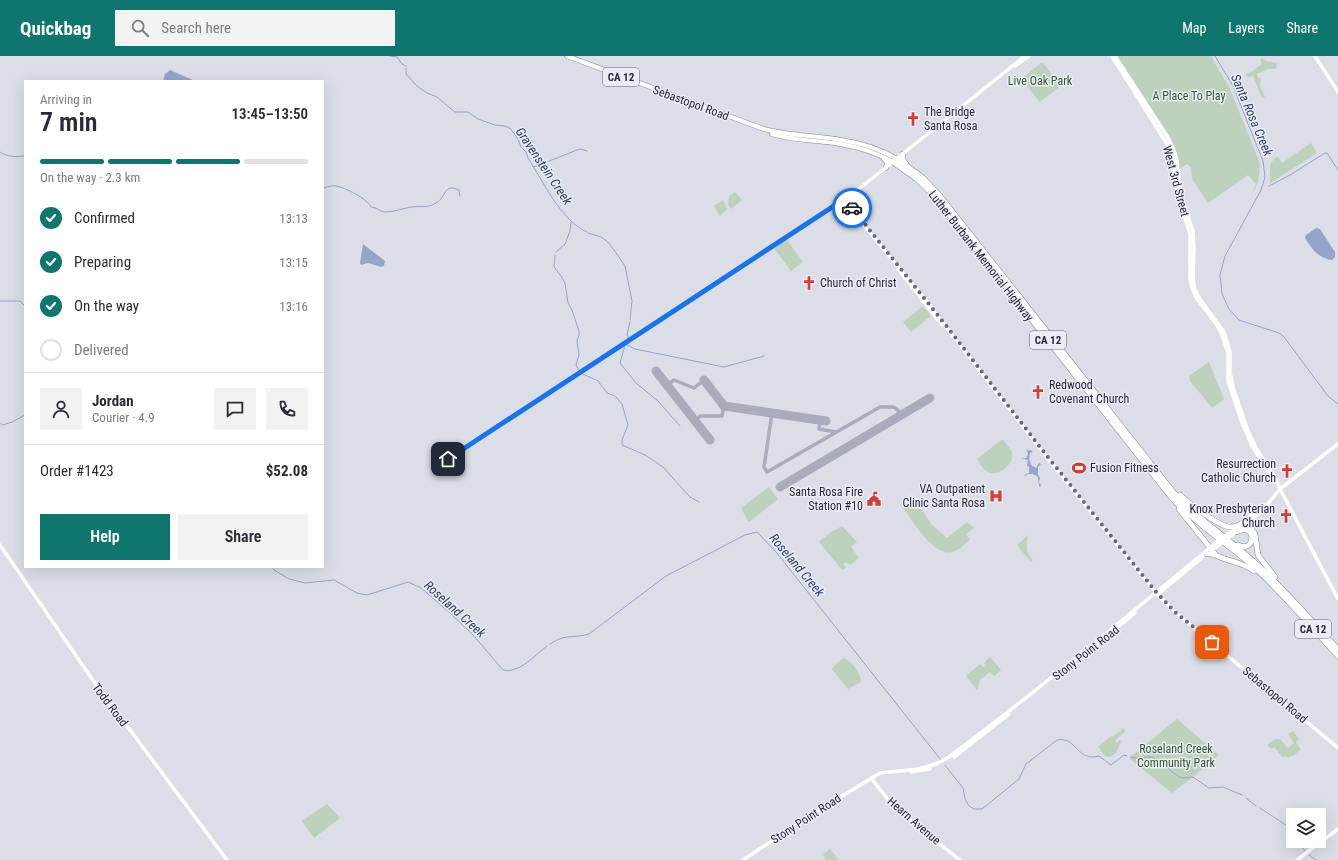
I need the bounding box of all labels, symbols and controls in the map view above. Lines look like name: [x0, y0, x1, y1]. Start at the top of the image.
search box: [115, 10, 395, 46]
text: Quickbag: [20, 17, 91, 40]
icon: search: [129, 17, 151, 39]
text: Search here: [161, 19, 231, 37]
text: Map: [1182, 20, 1206, 36]
text: Layers: [1228, 20, 1265, 36]
text: Share: [1287, 20, 1318, 36]
road number: CA 12: [603, 68, 639, 86]
water label: Santa Rosa Creek: [1228, 72, 1276, 159]
park label: Live Oak Park: [1008, 74, 1073, 88]
street label: Sebastopol Road: [651, 83, 731, 123]
park label: A Place To Play: [1152, 89, 1226, 103]
text: Arriving in: [40, 92, 92, 107]
text: 13:45–13:50: [231, 105, 308, 123]
place label: The Bridge Santa Rosa: [924, 105, 978, 133]
text: 7 min: [40, 107, 98, 137]
church icon: The Bridge Santa Rosa: [905, 111, 921, 127]
water label: Gravenstein Creek: [513, 124, 576, 208]
street label: West 3rd Street: [1160, 144, 1192, 218]
text: On the way · 2.3 km: [40, 170, 140, 185]
courier: [832, 188, 872, 228]
street label: Luther Burbank Memorial Highway: [926, 188, 1036, 324]
icon: car: [841, 197, 863, 219]
icon: check: [40, 207, 62, 229]
text: Confirmed: [74, 209, 135, 227]
text: 13:13: [279, 211, 308, 226]
icon: check: [40, 251, 62, 273]
text: Preparing: [74, 253, 131, 271]
text: 13:15: [279, 255, 308, 270]
church icon: Church of Christ: [801, 275, 817, 291]
place label: Church of Christ: [820, 276, 897, 290]
icon: check: [40, 295, 62, 317]
text: On the way: [74, 297, 139, 315]
text: 13:16: [279, 299, 308, 314]
road number: CA 12: [1030, 331, 1066, 349]
text: Delivered: [74, 341, 129, 359]
place label: Redwood Covenant Church: [1049, 378, 1130, 406]
church icon: Redwood Covenant Church: [1030, 384, 1046, 400]
button: person: [40, 388, 82, 430]
button: chat: [214, 388, 256, 430]
button: phone: [266, 388, 308, 430]
text: Jordan: [92, 392, 134, 410]
text: Courier · 4.9: [92, 410, 155, 425]
pin: [431, 442, 465, 476]
icon: home: [437, 448, 459, 470]
place label: Resurrection Catholic Church: [1201, 457, 1276, 485]
sports icon: Fusion Fitness: [1071, 460, 1087, 476]
place label: Fusion Fitness: [1090, 461, 1159, 475]
text: Order #1423: [40, 462, 114, 480]
text: $52.08: [266, 462, 308, 480]
church icon: Resurrection Catholic Church: [1279, 463, 1295, 479]
place label: VA Outpatient Clinic Santa Rosa: [902, 482, 985, 510]
place label: Santa Rosa Fire Station #10: [789, 485, 863, 513]
hospital icon: VA Outpatient Clinic Santa Rosa: [988, 488, 1004, 504]
public building icon: Santa Rosa Fire Station #10: [866, 491, 882, 507]
place label: Knox Presbyterian Church: [1190, 502, 1275, 530]
church icon: Knox Presbyterian Church: [1278, 508, 1294, 524]
button: Help: [40, 514, 170, 560]
button: Share: [178, 514, 308, 560]
water label: Roseland Creek: [766, 531, 828, 600]
water label: Roseland Creek: [421, 578, 489, 641]
road number: CA 12: [1295, 620, 1331, 638]
street label: Stony Point Road: [1050, 623, 1122, 683]
pin: [1195, 625, 1229, 659]
icon: bag: [1201, 631, 1223, 653]
street label: Sebastopol Road: [1240, 664, 1310, 726]
street label: Todd Road: [89, 681, 131, 729]
park label: Roseland Creek Community Park: [1137, 742, 1216, 770]
street label: Stony Point Road: [768, 791, 844, 847]
street label: Hearn Avenue: [885, 794, 944, 848]
map controls: [1286, 808, 1326, 848]
button: layers: [1286, 808, 1326, 848]

